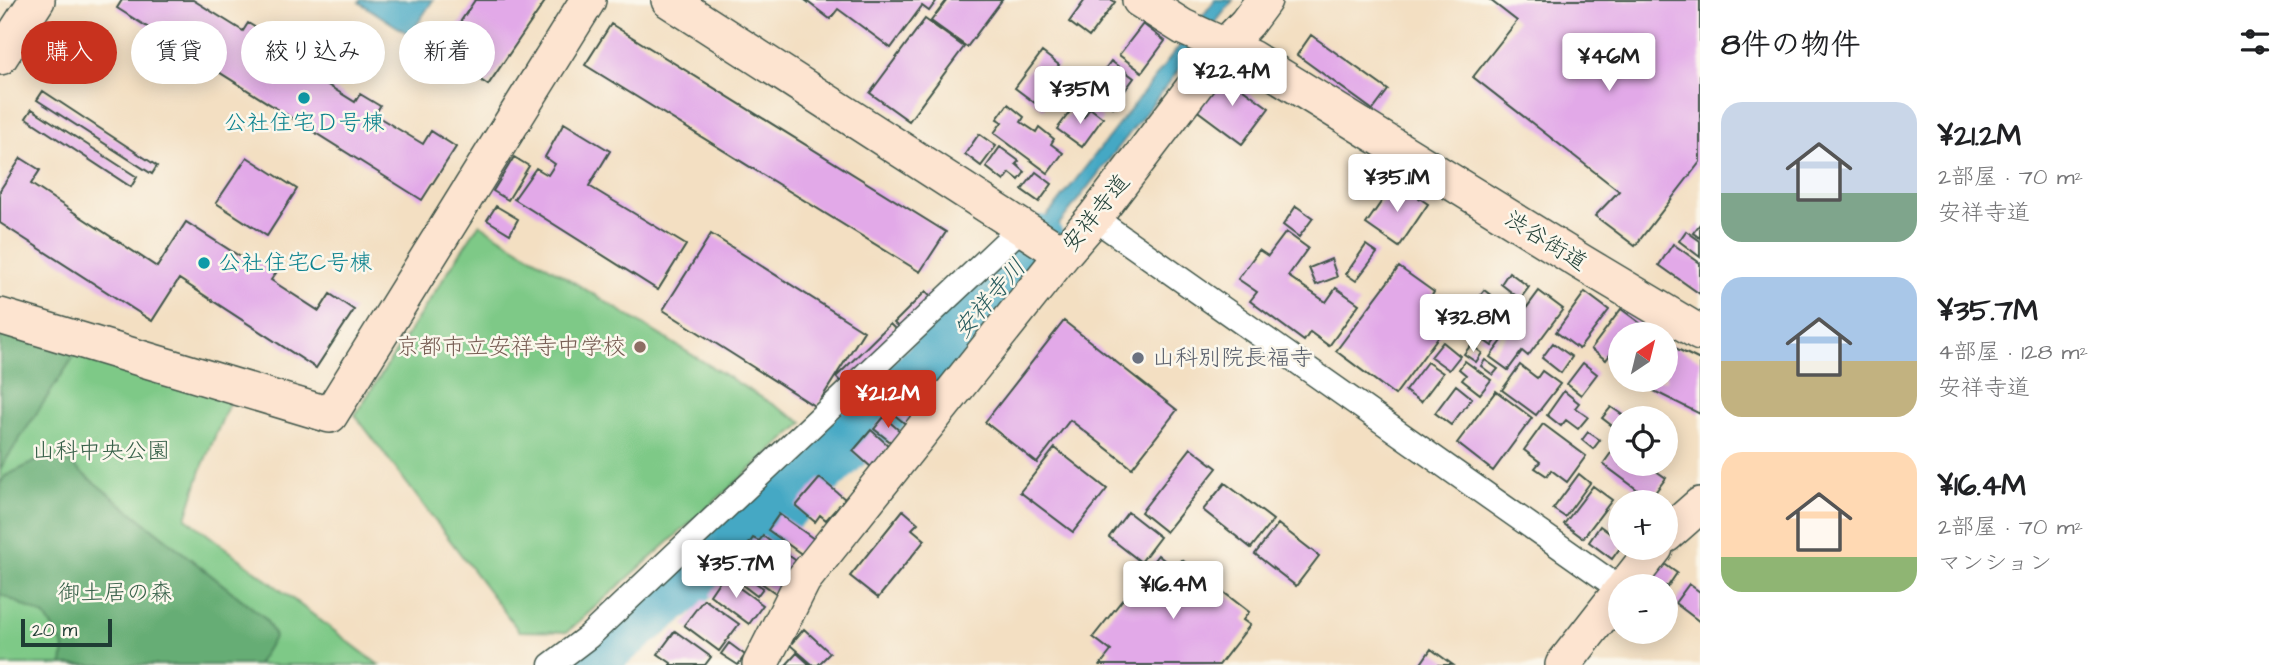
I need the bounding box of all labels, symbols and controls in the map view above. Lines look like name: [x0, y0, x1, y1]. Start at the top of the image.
chip: 購入: [21, 21, 117, 84]
chip: 賃貸: [131, 21, 227, 84]
chip: 絞り込み: [241, 21, 385, 84]
chip: 新着: [399, 21, 495, 84]
icon: filters: [2236, 23, 2274, 61]
text: 8件の物件: [1721, 24, 1860, 66]
pin: ¥46M: [1568, 34, 1650, 93]
text: ¥46M: [1578, 40, 1640, 72]
pin: ¥22.4M: [1175, 48, 1289, 108]
text: ¥22.4M: [1194, 55, 1270, 87]
pin: ¥35M: [1039, 66, 1121, 126]
text: ¥35M: [1050, 73, 1110, 105]
marker: 公社住宅Ｄ号棟: [296, 90, 312, 106]
place label: 公社住宅Ｄ号棟: [224, 107, 385, 139]
text: ¥21.2M: [1938, 115, 2021, 157]
icon: home: [1777, 130, 1861, 214]
pin: ¥35.1M: [1340, 154, 1454, 214]
text: ¥35.1M: [1364, 161, 1430, 193]
text: 2部屋 · 70 m²: [1938, 161, 2083, 193]
street label: 安祥寺道: [1055, 167, 1137, 259]
text: 安祥寺道: [1938, 197, 2030, 229]
street label: 渋谷街道: [1499, 203, 1593, 279]
place label: 公社住宅C号棟: [218, 247, 372, 279]
water label: 安祥寺川: [946, 252, 1034, 346]
marker: 公社住宅C号棟: [196, 255, 212, 271]
text: ¥35.7M: [1938, 290, 2038, 332]
pin: ¥32.8M: [1416, 294, 1530, 354]
text: ¥32.8M: [1436, 301, 1510, 333]
icon: home: [1777, 305, 1861, 389]
north arrow: [1608, 322, 1678, 392]
map controls: [1608, 322, 1678, 644]
place label: 京都市立安祥寺中学校: [396, 331, 626, 363]
text: 4部屋 · 128 m²: [1938, 336, 2088, 368]
marker: 京都市立安祥寺中学校: [632, 339, 648, 355]
place label: 山科別院長福寺: [1152, 342, 1313, 374]
marker: 山科別院長福寺: [1130, 350, 1146, 366]
pin: ¥21.2M: [831, 370, 945, 430]
text: 安祥寺道: [1938, 372, 2030, 404]
text: ¥21.2M: [856, 377, 920, 409]
button: locate: [1608, 406, 1678, 476]
park label: 山科中央公園: [32, 435, 170, 467]
text: ¥16.4M: [1938, 465, 2026, 507]
icon: home: [1777, 480, 1861, 564]
button: +: [1608, 490, 1678, 560]
text: 2部屋 · 70 m²: [1938, 511, 2083, 543]
pin: ¥35.7M: [679, 540, 793, 600]
text: ¥35.7M: [698, 547, 774, 579]
text: マンション: [1938, 547, 2052, 579]
pin: ¥16.4M: [1116, 562, 1230, 621]
text: ¥16.4M: [1139, 568, 1207, 600]
button: −: [1608, 574, 1678, 644]
park label: 御土居の森: [58, 577, 173, 609]
scale bar: [21, 616, 112, 648]
text: 20 m: [32, 617, 77, 644]

